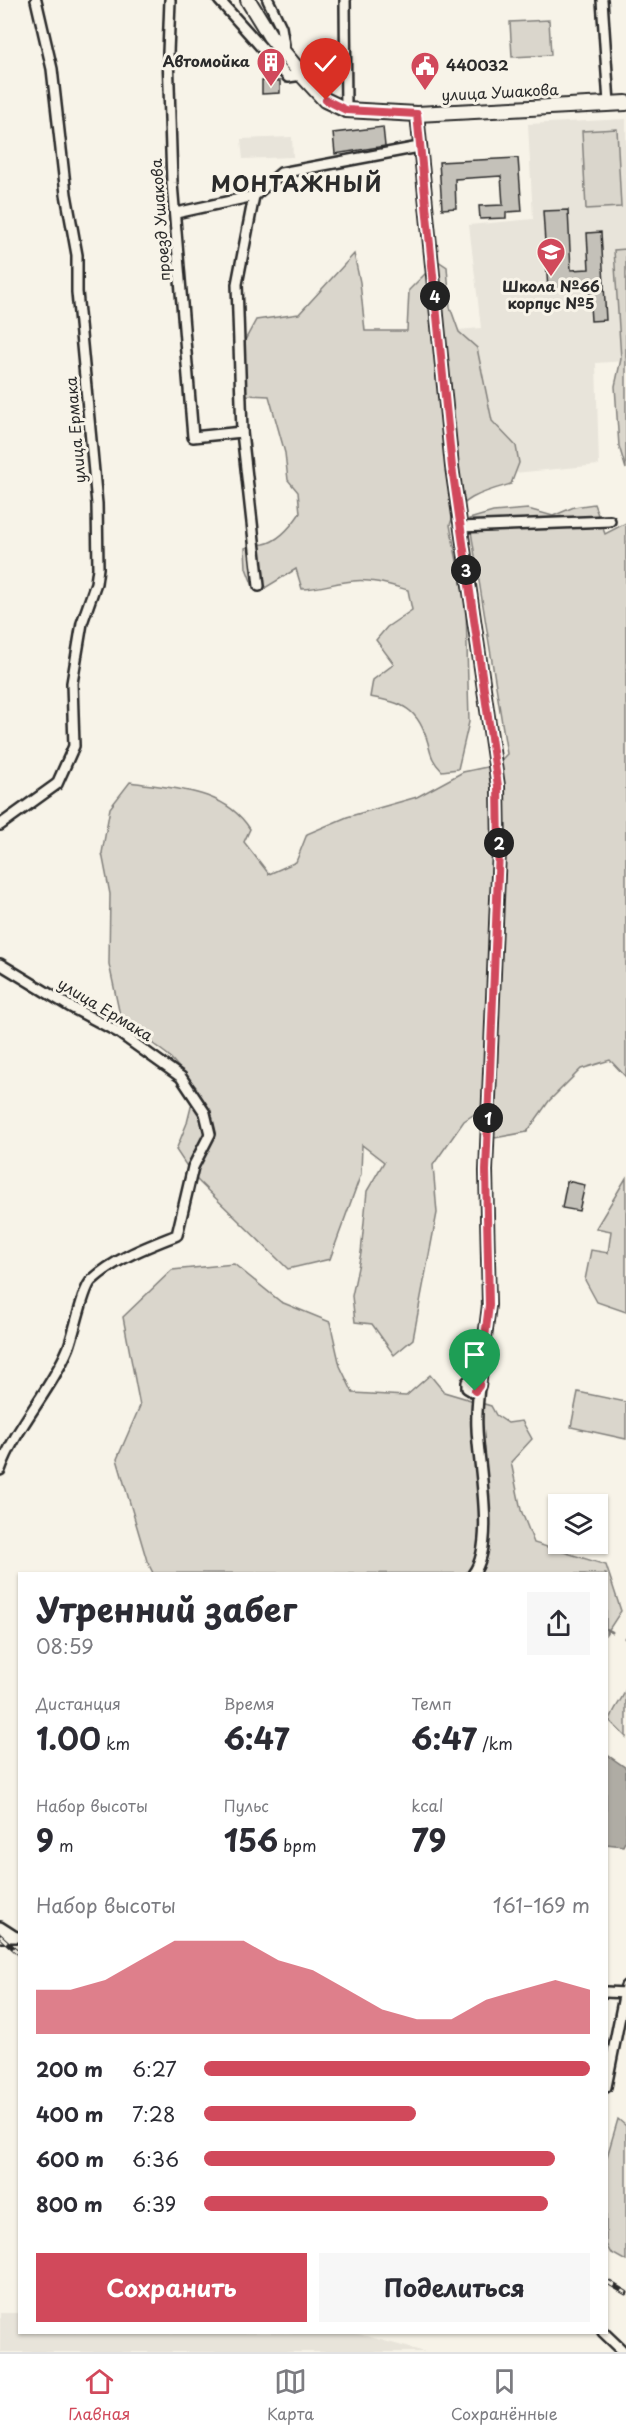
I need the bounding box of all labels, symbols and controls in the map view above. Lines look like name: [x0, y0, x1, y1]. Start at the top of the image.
pin: [300, 38, 351, 100]
building icon: Автомойка: [255, 46, 287, 88]
icon: check: [309, 47, 342, 80]
place label: Автомойка: [163, 49, 250, 72]
public building icon: 440032: [409, 50, 441, 92]
place label: 440032: [446, 53, 509, 76]
street label: улица Ушакова: [441, 77, 560, 106]
street label: проезд Ушакова: [144, 158, 175, 282]
district label: МОНТАЖНЫЙ: [211, 167, 383, 199]
school or university icon: Школа №66 корпус №5: [535, 236, 567, 278]
place label: Школа №66 корпус №5: [502, 274, 600, 314]
pin: 4: [420, 281, 450, 311]
text: 4: [430, 284, 440, 308]
street label: улица Ермака: [58, 375, 91, 484]
pin: 3: [451, 555, 481, 585]
text: 3: [461, 558, 471, 582]
pin: 2: [484, 828, 514, 858]
text: 2: [493, 831, 505, 855]
street label: улица Ермака: [54, 971, 158, 1046]
pin: 1: [473, 1103, 503, 1133]
text: 1: [484, 1106, 492, 1130]
pin: [449, 1329, 500, 1391]
icon: arrive: [458, 1338, 491, 1371]
map controls: [548, 1494, 608, 1554]
button: layers: [548, 1494, 608, 1554]
text: Утренний забег: [36, 1583, 297, 1633]
button: share: [527, 1592, 590, 1655]
text: 08:59: [36, 1631, 94, 1661]
text: Дистанция: [36, 1691, 121, 1715]
text: Время: [224, 1691, 275, 1715]
text: Темп: [411, 1691, 452, 1715]
text: 1.00: [36, 1715, 101, 1760]
text: 6:47: [224, 1715, 289, 1760]
text: 6:47: [411, 1715, 477, 1760]
text: km: [101, 1731, 130, 1755]
text: /km: [477, 1731, 513, 1755]
text: Набор высоты: [36, 1793, 148, 1817]
text: Пульс: [224, 1793, 269, 1817]
text: kcal: [411, 1793, 443, 1817]
text: 9: [36, 1817, 54, 1862]
text: 156: [224, 1817, 278, 1862]
text: 79: [411, 1817, 446, 1862]
text: m: [54, 1833, 74, 1857]
text: bpm: [278, 1833, 317, 1857]
text: Набор высоты: [36, 1890, 176, 1920]
text: 161–169 m: [493, 1890, 590, 1920]
text: 200 m: [36, 2054, 103, 2084]
text: 6:27: [132, 2054, 177, 2084]
text: 400 m: [36, 2099, 104, 2129]
text: 7:28: [132, 2099, 175, 2129]
text: 600 m: [36, 2144, 104, 2174]
text: 6:36: [132, 2144, 179, 2174]
text: 800 m: [36, 2189, 103, 2219]
text: 6:39: [132, 2189, 176, 2219]
button: Сохранить: [36, 2253, 307, 2322]
button: Поделиться: [319, 2253, 590, 2322]
tab: Главная: [68, 2365, 130, 2425]
tab: Карта: [267, 2365, 314, 2425]
tab: Сохранённые: [451, 2365, 558, 2425]

